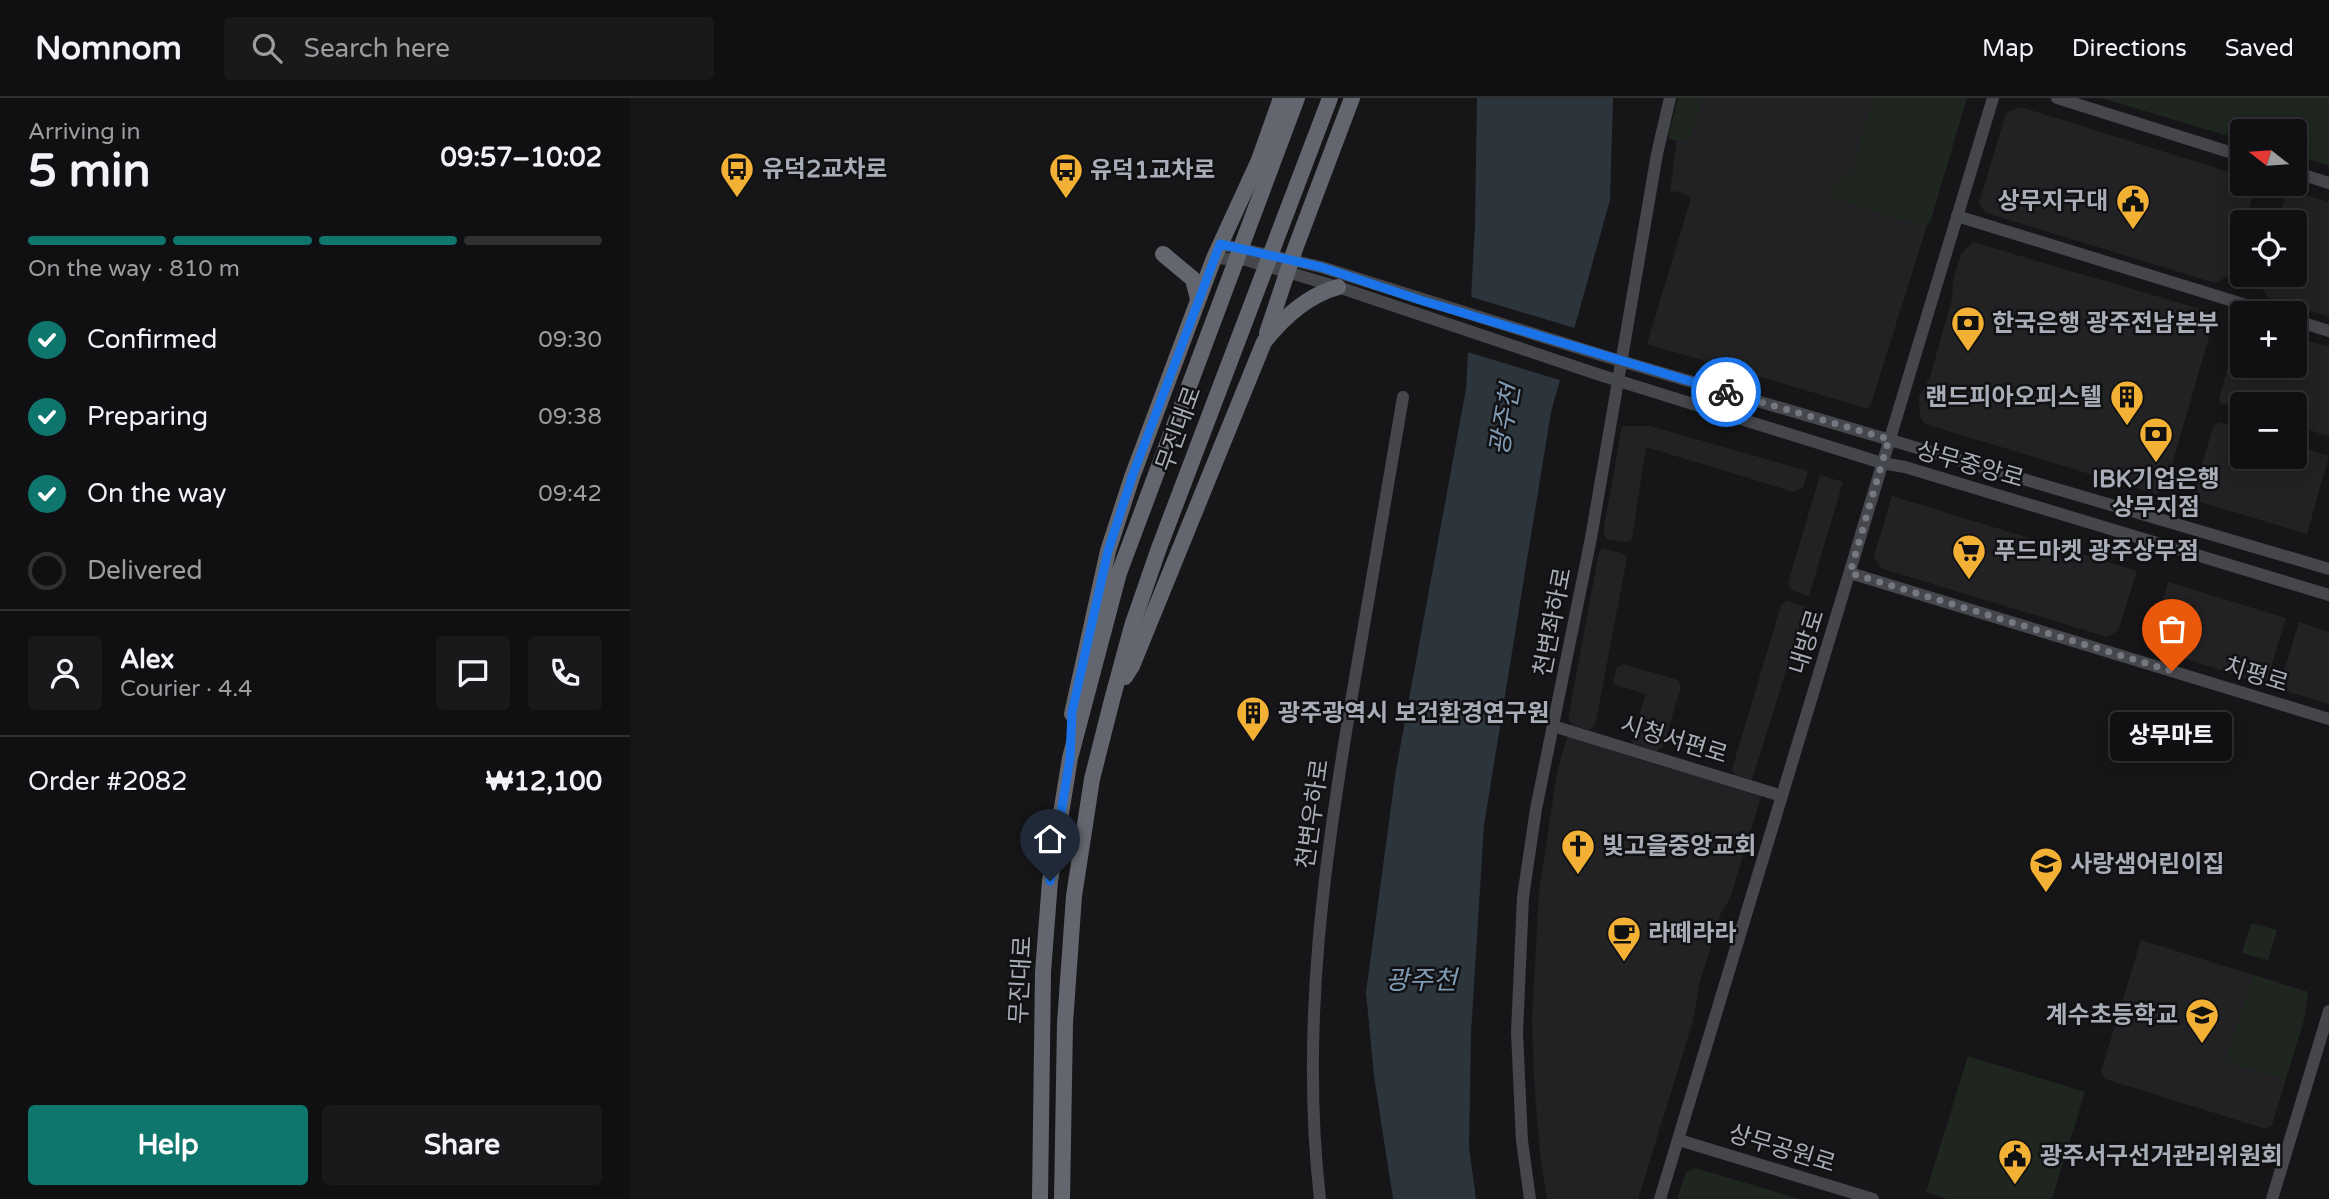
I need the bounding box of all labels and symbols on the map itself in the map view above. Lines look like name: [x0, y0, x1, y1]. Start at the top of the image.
north arrow: [2230, 119, 2306, 196]
bus stop icon: 유덕2교차로: [718, 150, 756, 199]
bus stop icon: 유덕1교차로: [1047, 151, 1085, 200]
place label: 유덕2교차로: [762, 155, 887, 184]
place label: 유덕1교차로: [1090, 156, 1215, 185]
public building icon: 상무지구대: [2114, 182, 2152, 231]
place label: 상무지구대: [1998, 187, 2108, 216]
bank icon: 한국은행 광주전남본부: [1949, 304, 1987, 353]
place label: 한국은행 광주전남본부: [1992, 309, 2219, 338]
courier: [1691, 357, 1761, 427]
building icon: 랜드피아오피스텔: [2108, 378, 2146, 427]
water label: 광주천: [1484, 379, 1527, 458]
street label: 무진대로: [1150, 383, 1208, 475]
place label: 랜드피아오피스텔: [1925, 383, 2102, 412]
bank icon: IBK기업은행 상무지점: [2137, 415, 2175, 464]
street label: 상무중앙로: [1913, 436, 2027, 494]
place label: IBK기업은행 상무지점: [2092, 465, 2220, 522]
supermarket icon: 푸드마켓 광주상무점: [1950, 532, 1988, 581]
place label: 푸드마켓 광주상무점: [1994, 537, 2199, 566]
street label: 천변좌하로: [1528, 565, 1578, 679]
pin: [2142, 599, 2202, 671]
street label: 내방로: [1783, 606, 1831, 678]
street label: 치평로: [2220, 651, 2292, 699]
building icon: 광주광역시 보건환경연구원: [1234, 694, 1272, 743]
place label: 광주광역시 보건환경연구원: [1278, 699, 1549, 728]
street label: 시청서편로: [1617, 710, 1731, 770]
callout: 상무마트: [2111, 713, 2233, 762]
street label: 천변우하로: [1291, 757, 1335, 871]
pin: [1020, 809, 1080, 881]
church icon: 빛고을중앙교회: [1559, 827, 1597, 876]
place label: 빛고을중앙교회: [1602, 832, 1757, 861]
school or university icon: 사랑샘어린이집: [2027, 845, 2065, 894]
place label: 사랑샘어린이집: [2070, 850, 2225, 879]
cafe icon: 라떼라라: [1605, 914, 1643, 963]
place label: 라떼라라: [1648, 919, 1736, 948]
street label: 무진대로: [1004, 935, 1038, 1025]
water label: 광주천: [1385, 965, 1460, 996]
school or university icon: 계수초등학교: [2183, 996, 2221, 1045]
place label: 계수초등학교: [2046, 1001, 2178, 1030]
street label: 상무공원로: [1725, 1119, 1839, 1179]
public building icon: 광주서구선거관리위원회: [1996, 1137, 2034, 1186]
place label: 광주서구선거관리위원회: [2040, 1142, 2283, 1171]

